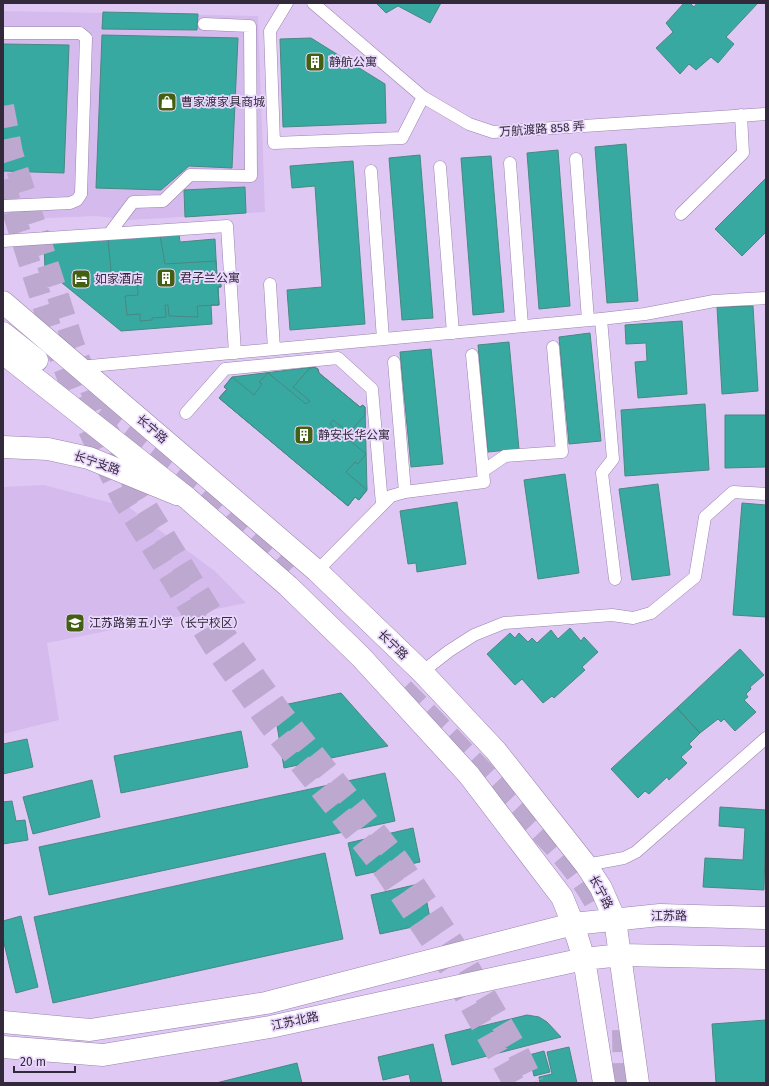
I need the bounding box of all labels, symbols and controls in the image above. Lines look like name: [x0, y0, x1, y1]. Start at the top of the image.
building icon: 静航公寓: [304, 51, 326, 73]
place label: 静航公寓: [329, 55, 377, 69]
shop icon: 曹家渡家具商城: [156, 91, 178, 113]
place label: 曹家渡家具商城: [181, 95, 265, 109]
street label: 万航渡路 858 弄: [499, 119, 585, 139]
building icon: 君子兰公寓: [155, 267, 177, 289]
hotel icon: 如家酒店: [70, 268, 92, 290]
place label: 君子兰公寓: [180, 271, 240, 285]
place label: 如家酒店: [95, 272, 143, 286]
street label: 长宁路: [134, 412, 170, 446]
building icon: 静安长华公寓: [293, 424, 315, 446]
place label: 静安长华公寓: [318, 428, 390, 442]
street label: 长宁支路: [72, 449, 122, 477]
school or university icon: 江苏路第五小学（长宁校区）: [64, 612, 86, 634]
place label: 江苏路第五小学（长宁校区）: [89, 616, 245, 630]
street label: 长宁路: [375, 627, 411, 663]
street label: 长宁路: [586, 873, 616, 911]
street label: 江苏路: [651, 909, 687, 923]
street label: 江苏北路: [270, 1009, 320, 1033]
scale bar: [14, 1048, 75, 1074]
text: 20 m: [20, 1055, 46, 1069]

